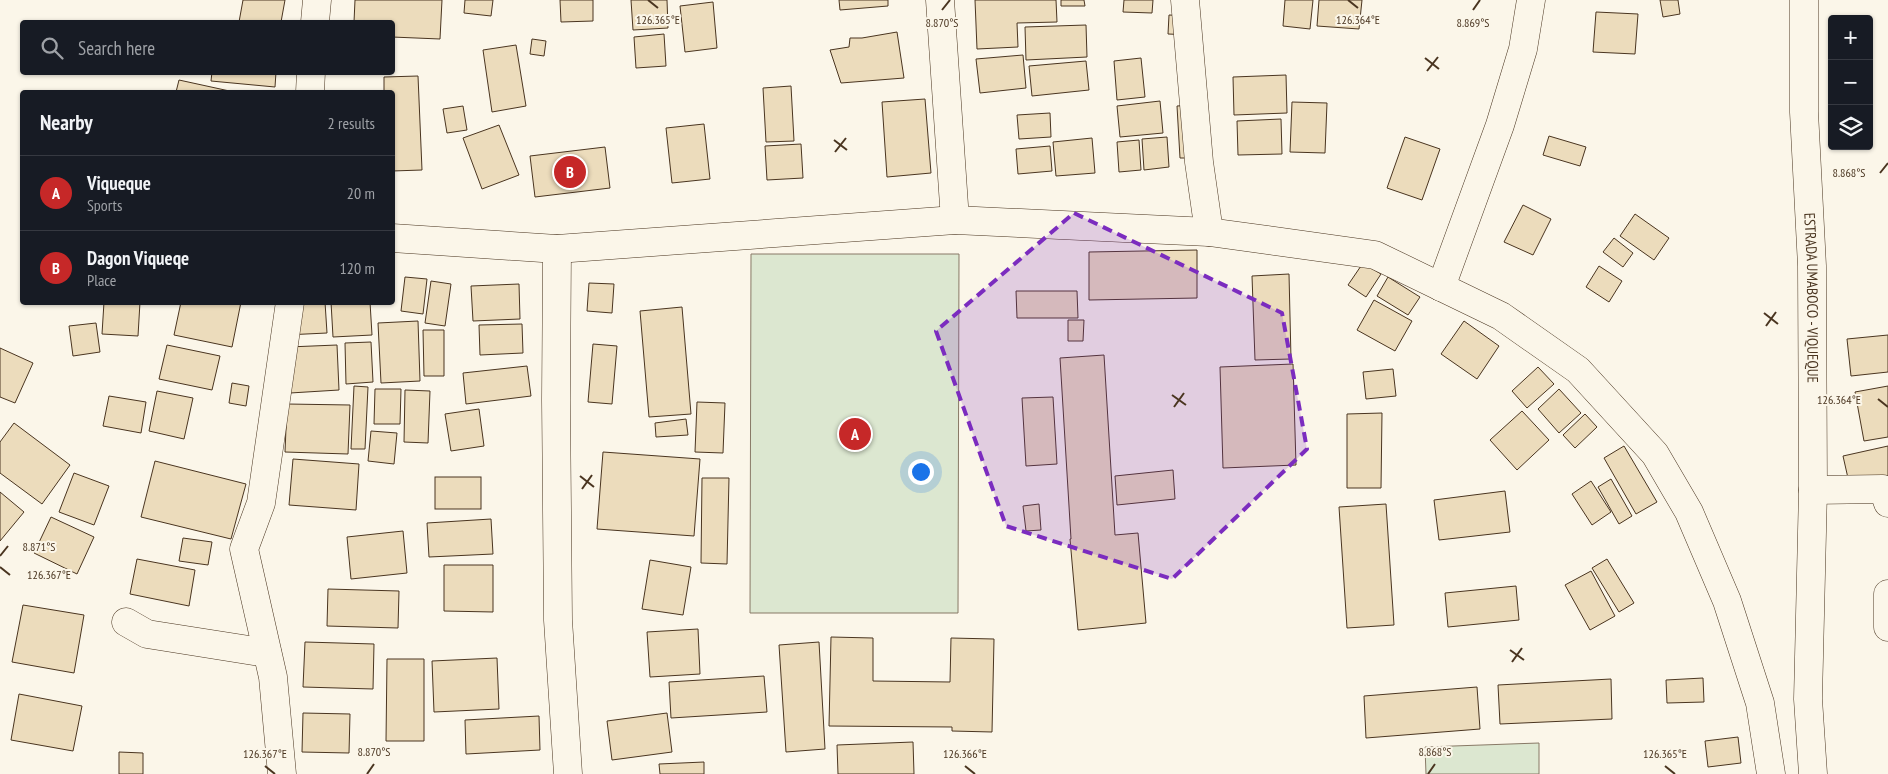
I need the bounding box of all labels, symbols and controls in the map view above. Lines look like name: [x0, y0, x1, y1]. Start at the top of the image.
text: 126.365°E: [636, 12, 680, 27]
text: 126.364°E: [1336, 12, 1380, 27]
text: 8.870°S: [926, 15, 958, 30]
text: 8.869°S: [1457, 15, 1489, 30]
map controls: [1828, 15, 1873, 150]
button: +: [1828, 15, 1873, 60]
search box: [20, 20, 395, 75]
icon: search: [38, 34, 66, 62]
text: Search here: [78, 36, 155, 60]
button: −: [1828, 60, 1873, 105]
button: layers: [1828, 105, 1873, 150]
text: Nearby: [40, 109, 93, 136]
text: 2 results: [328, 113, 375, 133]
pin: B: [554, 153, 586, 191]
text: 8.868°S: [1833, 165, 1865, 180]
text: Viqueque: [87, 171, 151, 195]
text: A: [52, 183, 60, 203]
text: 20 m: [347, 183, 375, 203]
text: Sports: [87, 195, 122, 215]
street label: ESTRADA UMABOCO - VIQUEQUE: [1800, 212, 1823, 383]
text: Dagon Viqueqe: [87, 246, 189, 270]
text: B: [52, 258, 60, 278]
text: 120 m: [340, 258, 375, 278]
text: Place: [87, 270, 116, 290]
text: 126.364°E: [1817, 392, 1861, 407]
pin: A: [839, 415, 871, 453]
your location: [908, 459, 934, 485]
text: 8.871°S: [23, 539, 55, 554]
text: 126.367°E: [27, 567, 71, 582]
text: 8.870°S: [358, 744, 390, 759]
text: 8.868°S: [1419, 744, 1451, 759]
text: 126.367°E: [243, 746, 287, 761]
text: 126.366°E: [943, 746, 987, 761]
text: 126.365°E: [1643, 746, 1687, 761]

